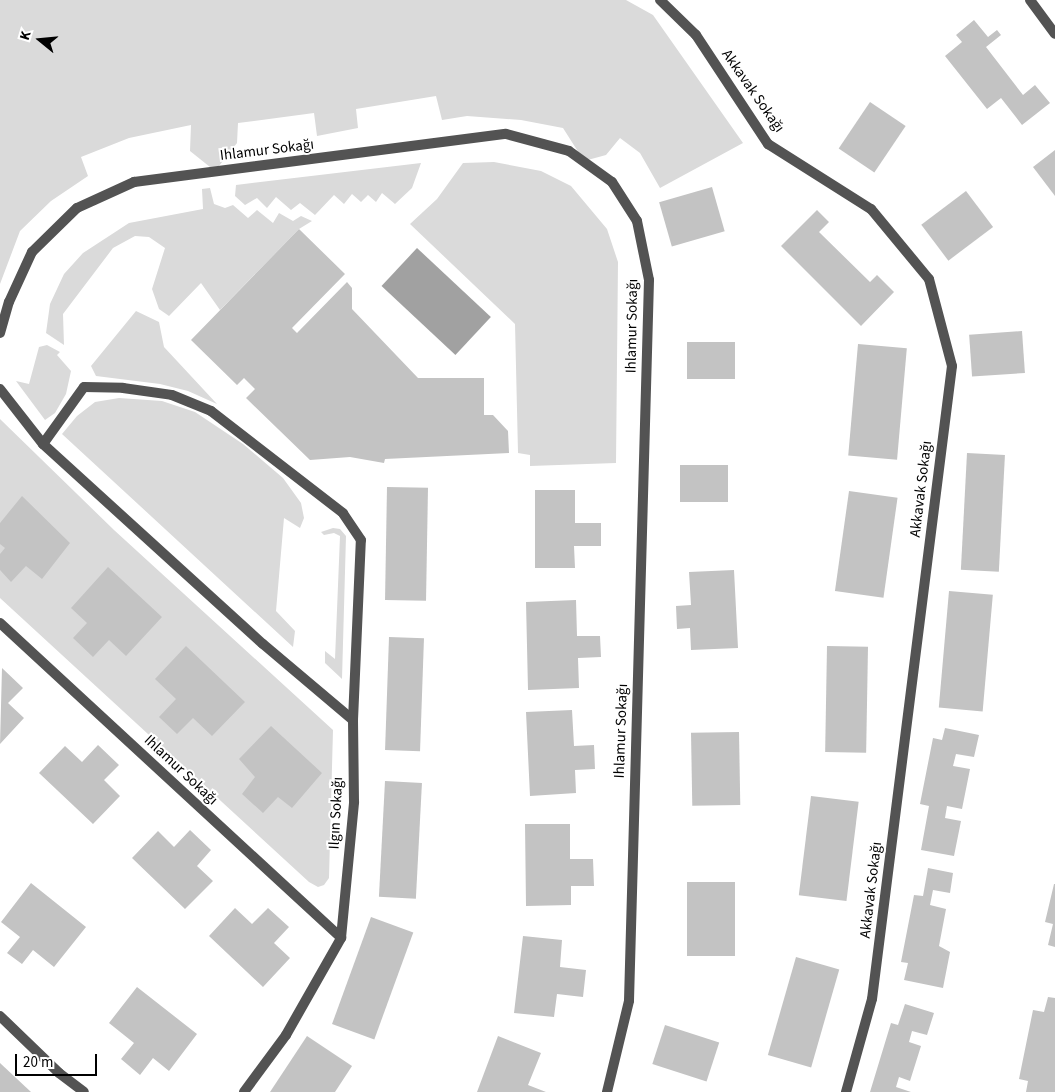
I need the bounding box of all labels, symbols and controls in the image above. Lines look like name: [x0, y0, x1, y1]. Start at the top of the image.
north arrow: [15, 15, 65, 65]
text: K: [15, 29, 36, 43]
street label: Akkavak Sokağı: [718, 46, 788, 136]
street label: Ihlamur Sokağı: [219, 135, 315, 165]
street label: Ihlamur Sokağı: [622, 279, 642, 373]
street label: Akkavak Sokağı: [906, 440, 936, 538]
street label: Ihlamur Sokağı: [610, 683, 632, 779]
street label: Ihlamur Sokağı: [140, 731, 222, 809]
street label: Ilgın Sokağı: [325, 776, 347, 850]
street label: Akkavak Sokağı: [856, 841, 886, 939]
scale bar: [18, 1044, 100, 1076]
text: 20 m: [23, 1052, 53, 1073]

